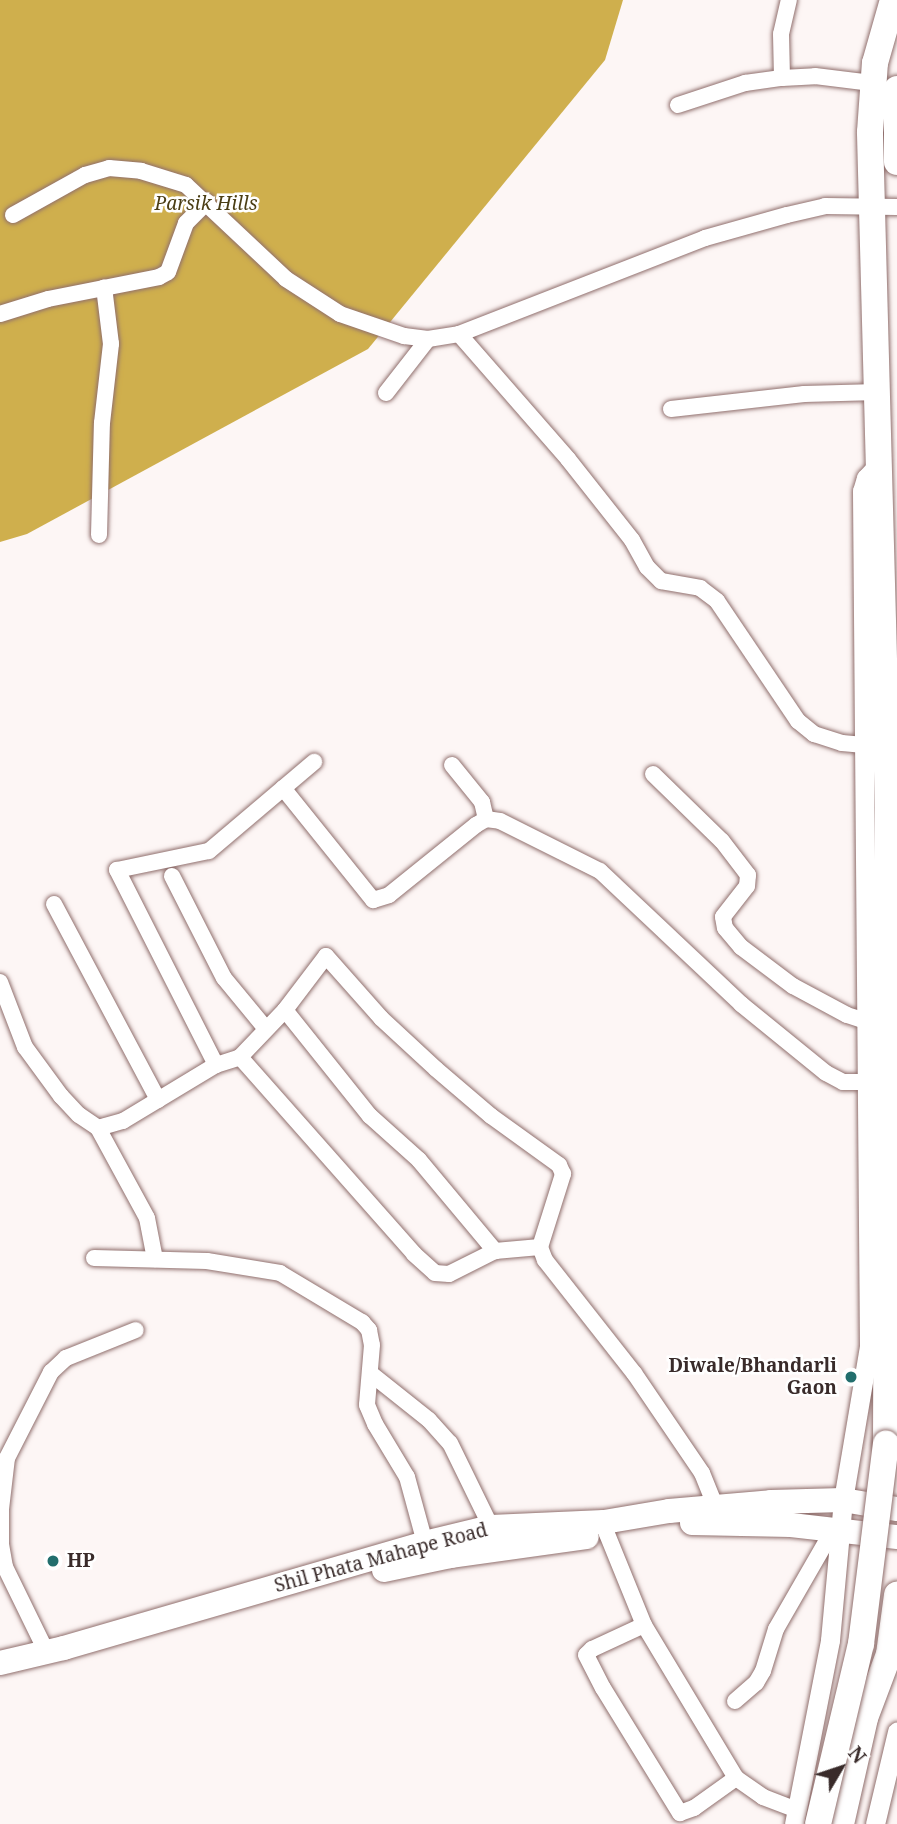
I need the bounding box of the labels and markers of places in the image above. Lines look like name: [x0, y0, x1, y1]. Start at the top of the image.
place label: Diwale/Bhandarli Gaon: [668, 1355, 837, 1399]
marker: Diwale/Bhandarli Gaon: [843, 1369, 859, 1385]
place label: HP: [67, 1550, 95, 1572]
marker: HP: [45, 1553, 61, 1569]

